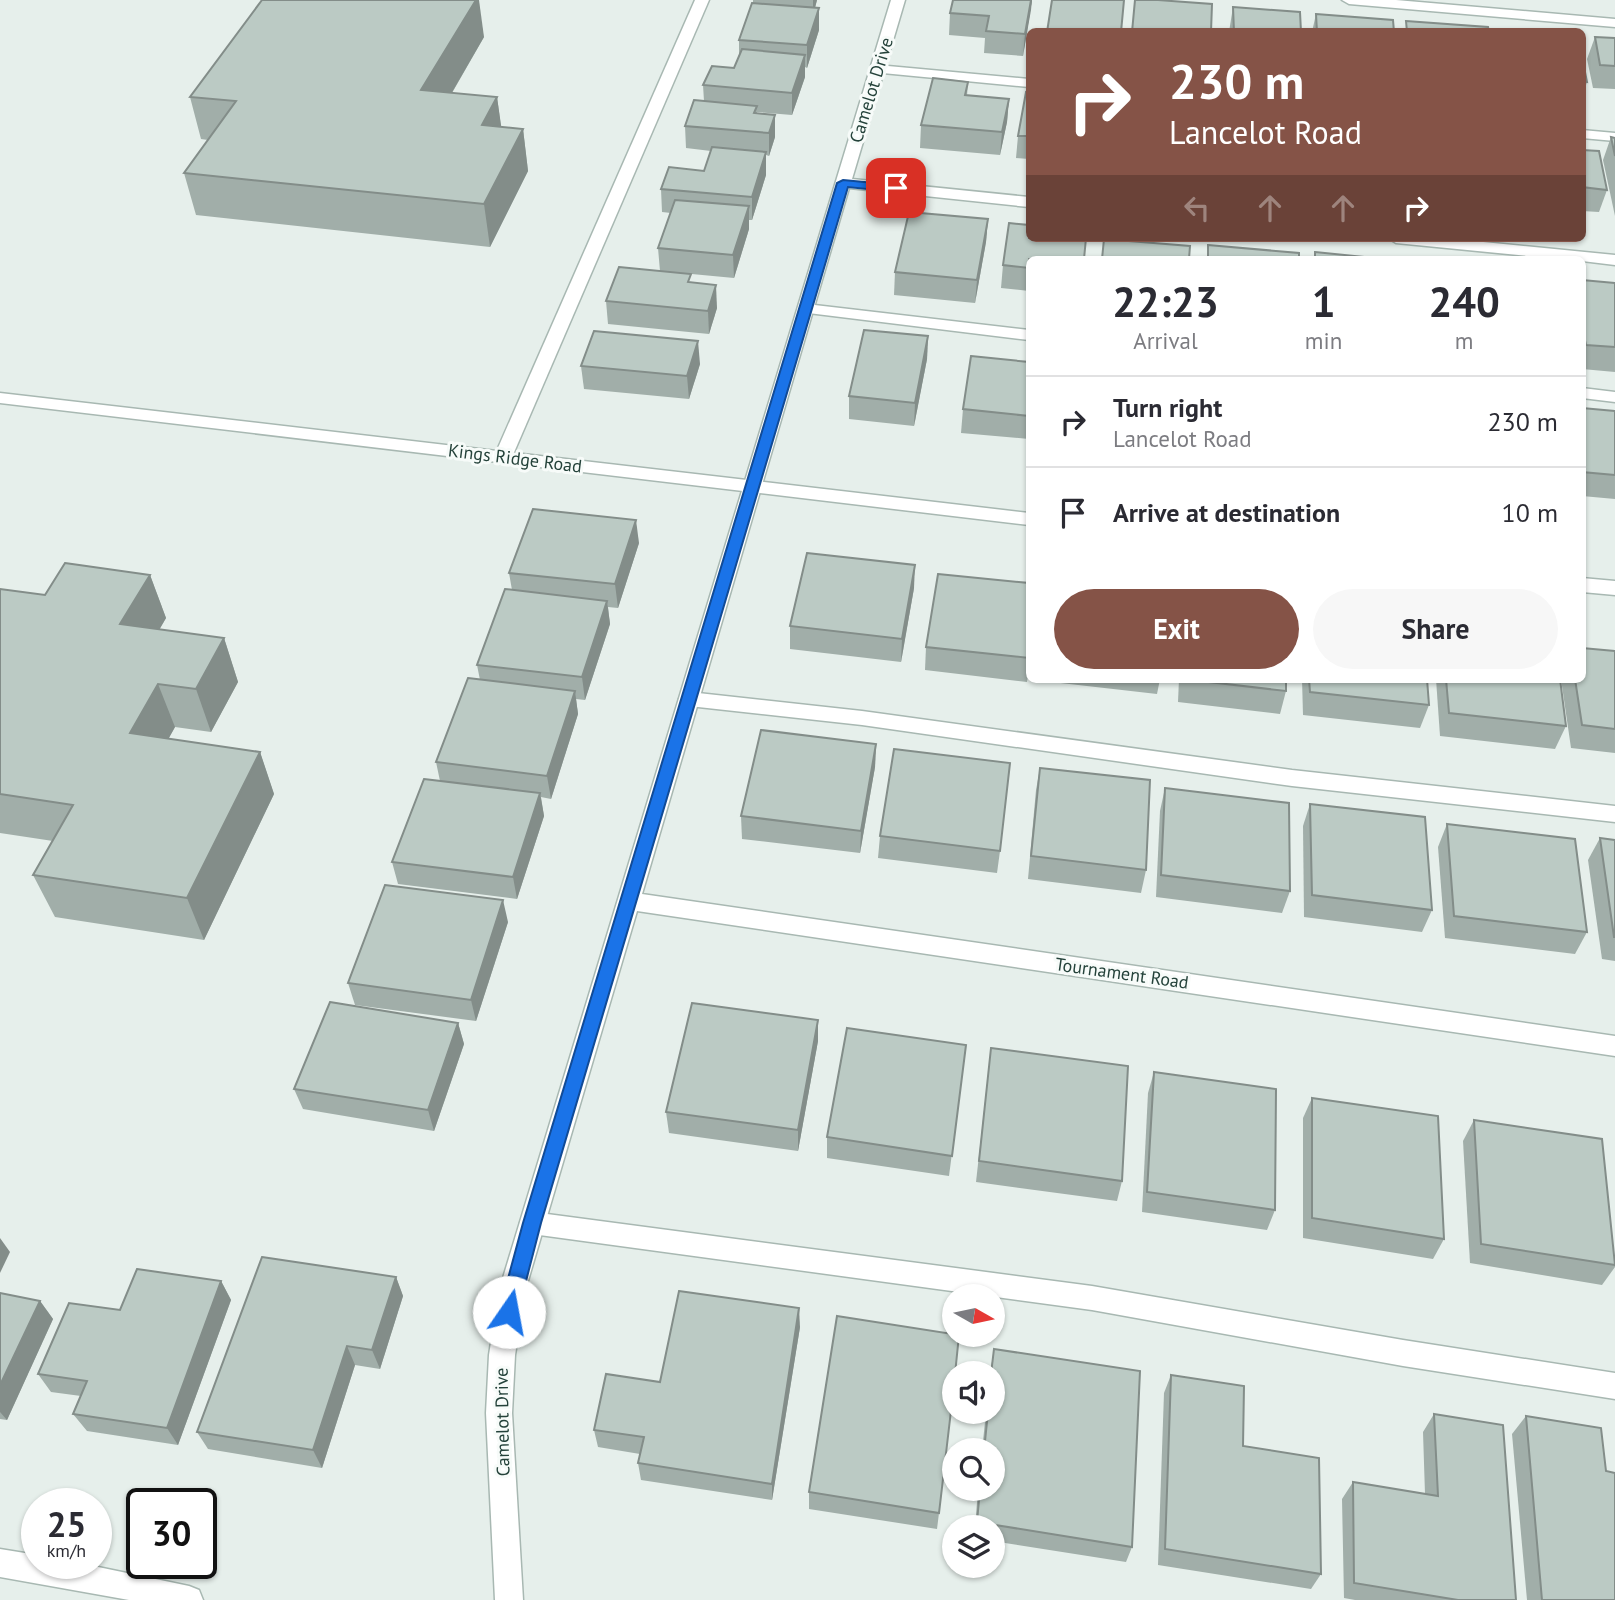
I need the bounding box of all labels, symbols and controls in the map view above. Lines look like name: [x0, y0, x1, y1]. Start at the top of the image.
street label: Camelot Drive: [844, 35, 898, 145]
text: 230 m: [1169, 49, 1304, 113]
icon: right: [1054, 56, 1145, 147]
text: Lancelot Road: [1169, 111, 1362, 153]
pin: [866, 158, 926, 218]
icon: arrive: [877, 169, 915, 207]
icon: left: [1178, 189, 1216, 227]
icon: ahead: [1251, 189, 1289, 227]
icon: ahead: [1324, 189, 1362, 227]
icon: right: [1397, 189, 1435, 227]
text: 22:23: [1112, 274, 1219, 329]
text: 1: [1312, 274, 1335, 329]
text: 240: [1428, 274, 1500, 329]
text: Arrival: [1133, 326, 1198, 355]
text: min: [1305, 326, 1342, 355]
text: m: [1455, 326, 1473, 355]
text: Turn right: [1113, 391, 1222, 424]
icon: right: [1054, 403, 1092, 441]
text: 230 m: [1487, 405, 1558, 438]
text: Lancelot Road: [1113, 424, 1252, 453]
street label: Kings Ridge Road: [447, 438, 583, 478]
icon: arrive: [1054, 494, 1092, 532]
text: Arrive at destination: [1113, 496, 1340, 529]
text: 10 m: [1502, 496, 1558, 529]
button: Exit: [1054, 589, 1299, 669]
button: Share: [1313, 589, 1558, 669]
street label: Tournament Road: [1054, 952, 1190, 994]
position arrow: [472, 1275, 546, 1349]
north arrow: [942, 1284, 1004, 1348]
map controls: [942, 1284, 1005, 1578]
button: sound: [942, 1361, 1005, 1424]
street label: Camelot Drive: [490, 1367, 514, 1477]
button: search: [942, 1438, 1005, 1501]
speed limit sign: 30: [126, 1488, 217, 1579]
text: 25: [47, 1501, 86, 1547]
button: layers: [942, 1515, 1005, 1578]
text: km/h: [47, 1539, 86, 1562]

